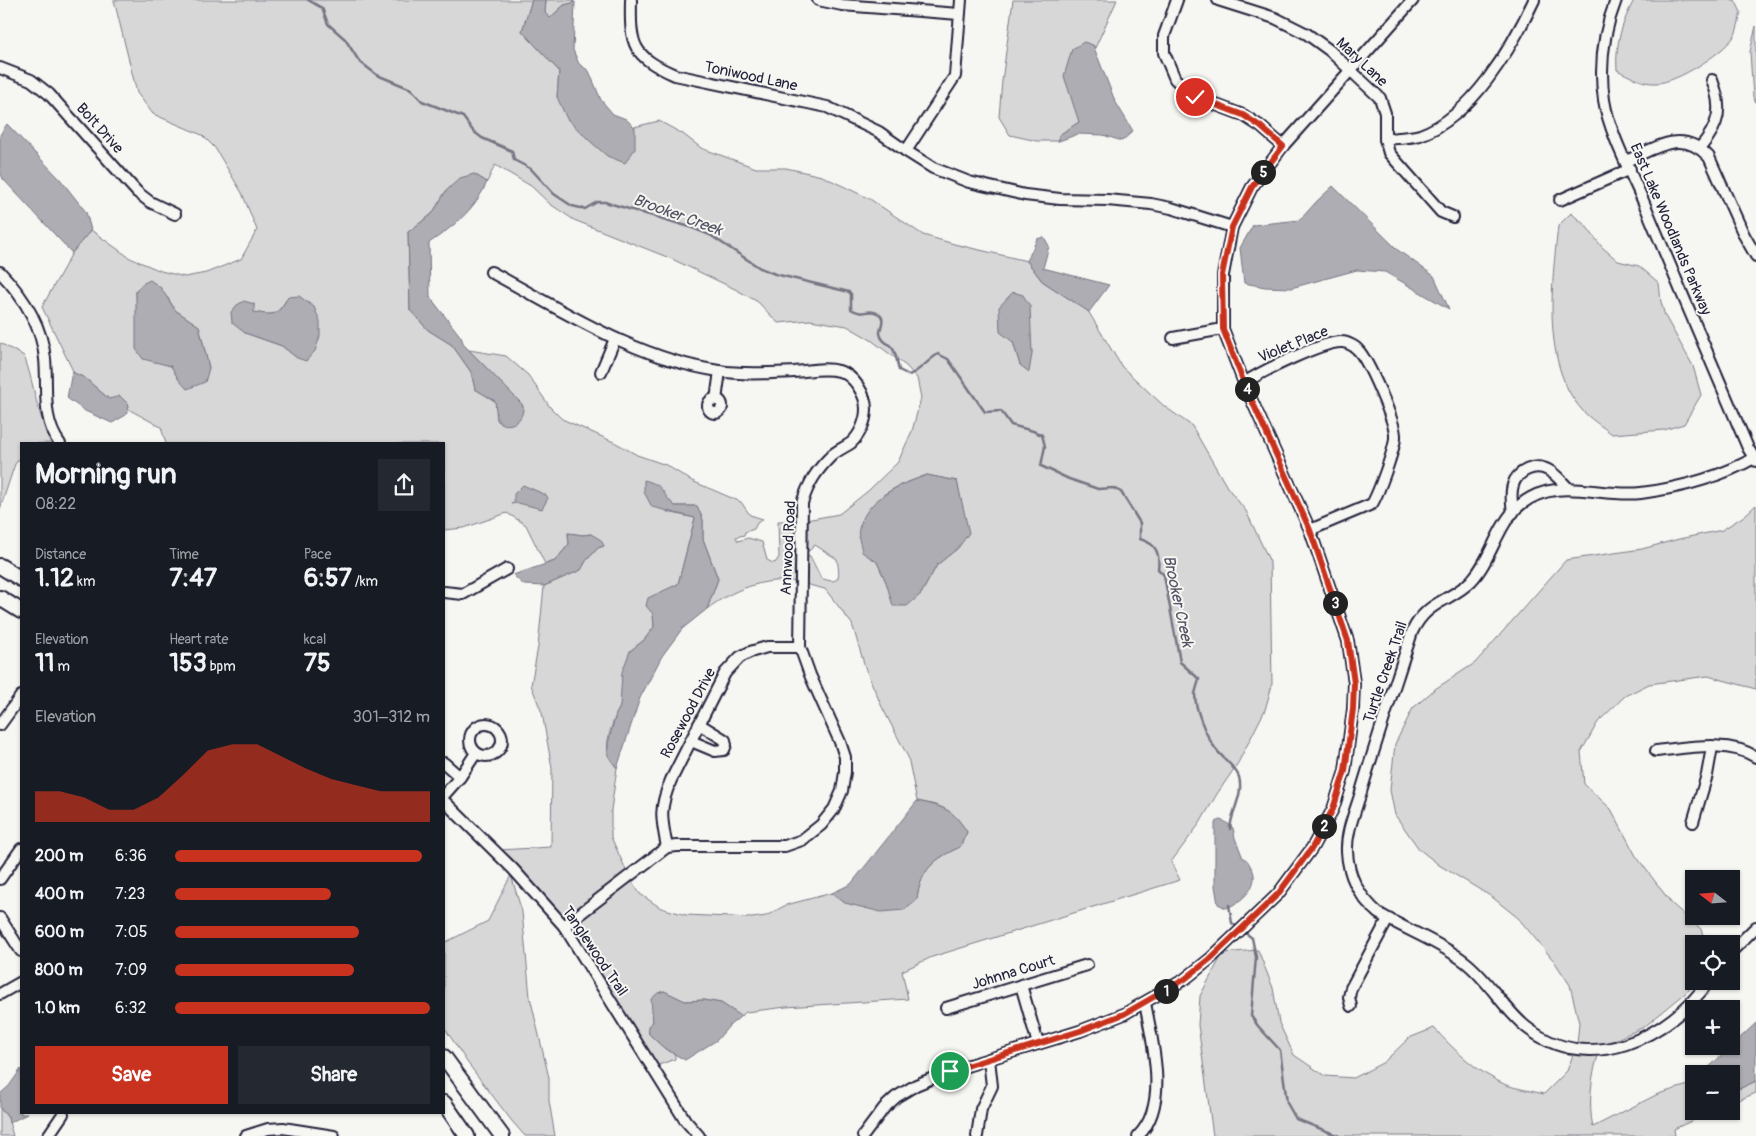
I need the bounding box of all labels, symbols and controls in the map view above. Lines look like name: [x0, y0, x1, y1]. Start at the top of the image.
street label: Mary Lane: [1332, 34, 1392, 91]
street label: Toniwood Lane: [703, 57, 800, 96]
pin: [1174, 76, 1216, 118]
icon: check: [1181, 83, 1209, 111]
street label: Bolt Drive: [72, 99, 128, 158]
street label: East Lake Woodlands Parkway: [1626, 140, 1716, 319]
pin: 5: [1250, 160, 1276, 184]
text: 5: [1260, 164, 1267, 181]
water label: Brooker Creek: [630, 190, 726, 241]
street label: Violet Place: [1255, 322, 1332, 367]
pin: 4: [1234, 376, 1260, 402]
text: 4: [1243, 381, 1252, 398]
text: Morning run: [35, 457, 177, 492]
button: share: [378, 459, 430, 511]
text: 08:22: [35, 494, 76, 514]
street label: Annwood Road: [777, 500, 800, 596]
text: Distance: [35, 546, 86, 563]
text: Time: [169, 546, 199, 563]
text: Pace: [304, 546, 331, 563]
water label: Brooker Creek: [1159, 554, 1198, 650]
text: 1.12: [35, 563, 74, 594]
text: 7:47: [169, 563, 217, 594]
text: 6:57: [304, 563, 352, 594]
text: km: [74, 573, 95, 590]
text: /km: [352, 573, 378, 590]
pin: 3: [1322, 590, 1348, 616]
text: 3: [1332, 595, 1339, 612]
street label: Turtle Creek Trail: [1359, 619, 1412, 725]
text: Elevation: [35, 631, 88, 648]
text: Heart rate: [169, 631, 228, 648]
text: kcal: [304, 631, 326, 648]
text: 11: [35, 648, 55, 679]
text: 153: [169, 648, 207, 679]
text: 75: [304, 648, 330, 679]
text: m: [55, 658, 70, 675]
text: bpm: [207, 658, 236, 675]
street label: Rosewood Drive: [657, 664, 721, 762]
text: Elevation: [35, 707, 96, 727]
text: 301–312 m: [353, 707, 430, 727]
pin: 2: [1312, 814, 1336, 838]
text: 2: [1321, 818, 1328, 835]
text: 200 m: [35, 846, 83, 866]
text: 6:36: [115, 846, 147, 866]
north arrow: [1685, 870, 1740, 925]
map controls: [1685, 870, 1740, 1120]
text: 400 m: [35, 884, 84, 904]
text: 7:23: [115, 884, 145, 904]
street label: Tanglewood Trail: [558, 903, 632, 1000]
text: 600 m: [35, 922, 84, 942]
text: 7:05: [115, 922, 147, 942]
button: locate: [1685, 935, 1740, 990]
street label: Johnna Court: [969, 951, 1058, 994]
text: 800 m: [35, 960, 83, 980]
text: 7:09: [115, 960, 147, 980]
pin: 1: [1154, 978, 1178, 1004]
text: 1: [1164, 983, 1169, 1000]
text: 1.0 km: [35, 998, 80, 1018]
text: 6:32: [115, 998, 146, 1018]
button: +: [1685, 1000, 1740, 1055]
button: Save: [35, 1046, 228, 1104]
button: Share: [238, 1046, 430, 1104]
pin: [929, 1050, 971, 1092]
icon: arrive: [936, 1057, 964, 1085]
button: −: [1685, 1065, 1740, 1120]

